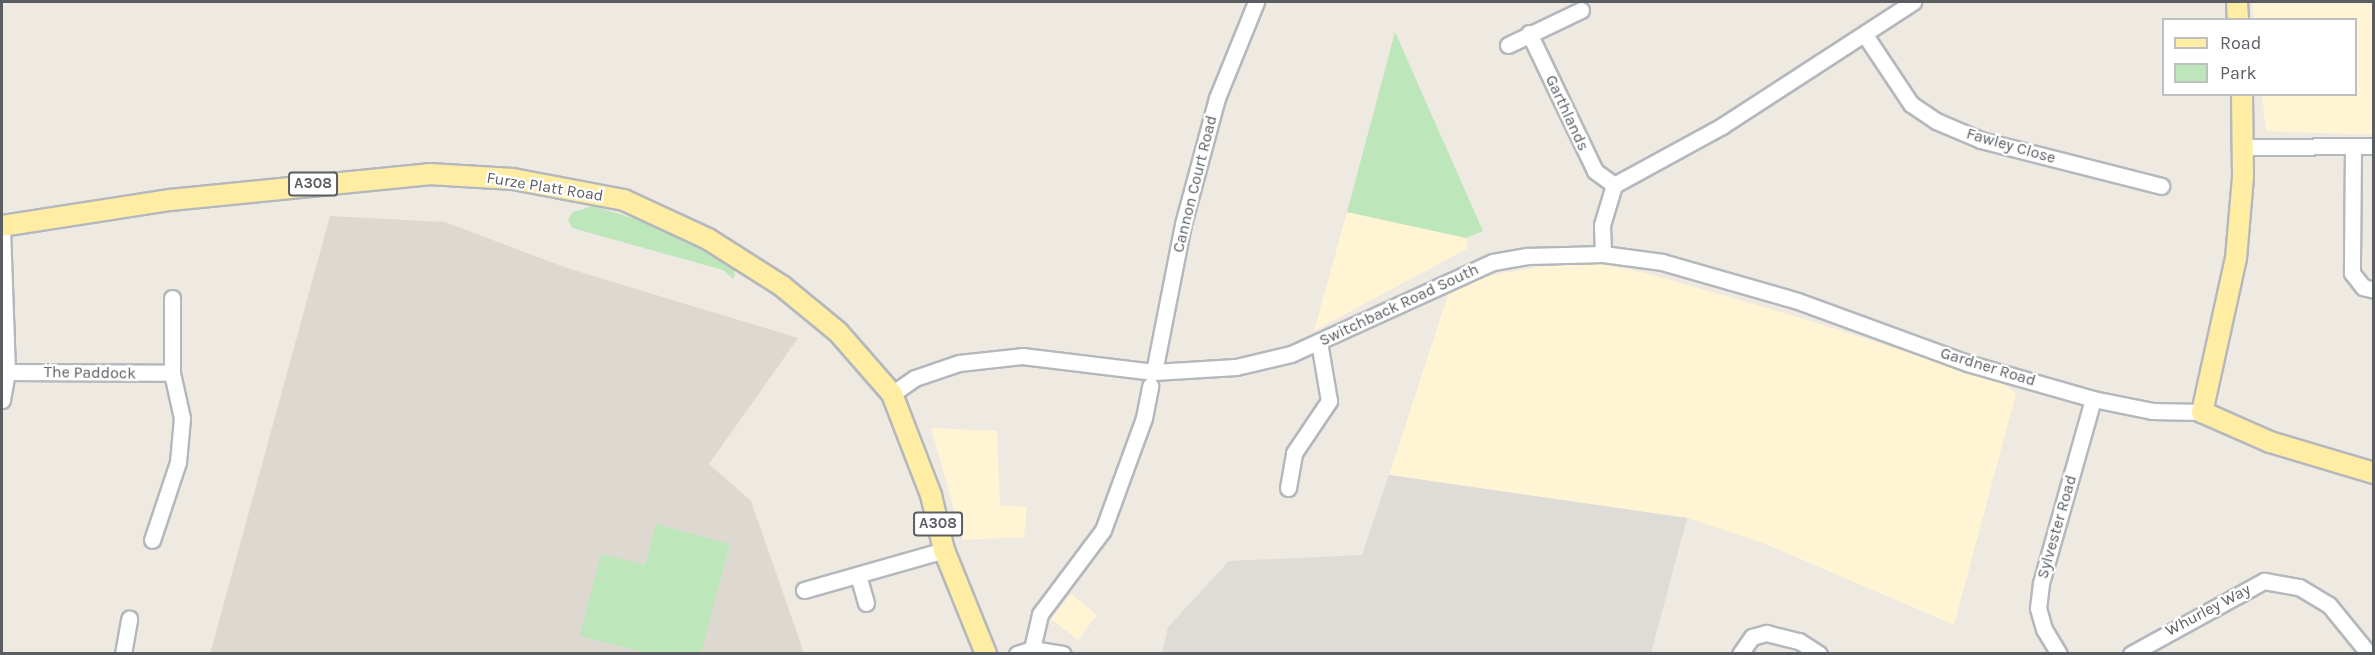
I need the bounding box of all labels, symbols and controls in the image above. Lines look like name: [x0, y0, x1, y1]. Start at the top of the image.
legend: [2162, 18, 2357, 96]
text: Road: [2220, 32, 2261, 54]
text: Park: [2220, 62, 2257, 84]
street label: Garthlands: [1541, 72, 1593, 154]
street label: Cannon Court Road: [1169, 113, 1221, 255]
street label: Fawley Close: [1964, 124, 2058, 168]
street label: Furze Platt Road: [485, 168, 605, 206]
road number: A308: [288, 172, 338, 196]
street label: Switchback Road South: [1316, 260, 1482, 350]
street label: Gardner Road: [1938, 343, 2038, 391]
street label: The Paddock: [44, 363, 136, 383]
street label: Sylvester Road: [2033, 473, 2081, 581]
road number: A308: [912, 512, 964, 536]
street label: Whurley Way: [2162, 580, 2254, 640]

